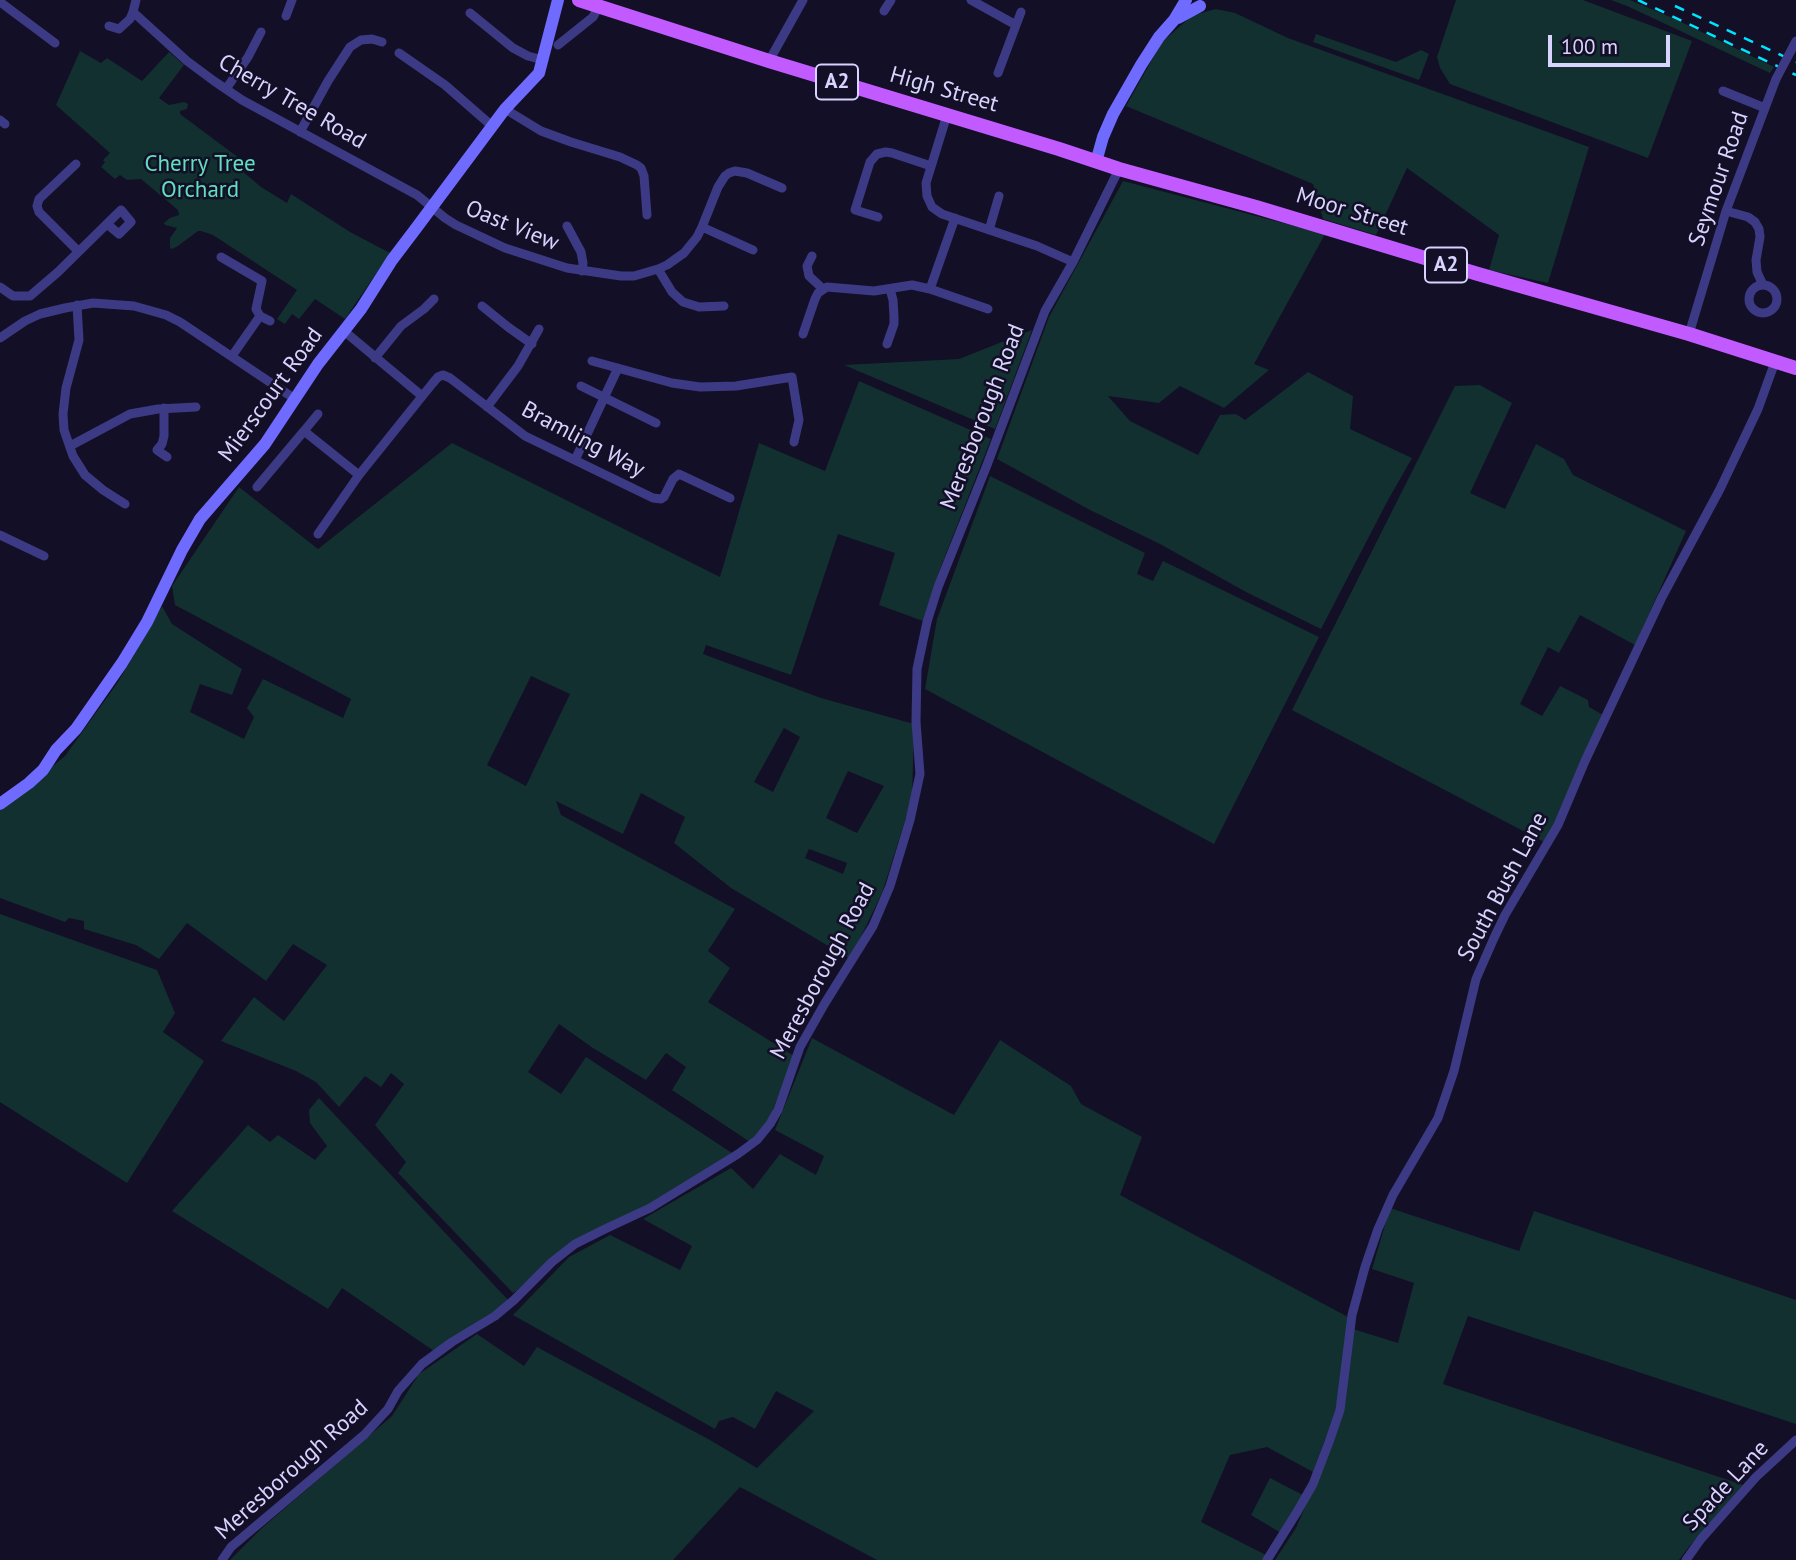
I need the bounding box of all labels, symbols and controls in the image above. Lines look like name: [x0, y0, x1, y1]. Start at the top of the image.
scale bar: [1551, 21, 1674, 65]
text: 100 m: [1561, 33, 1618, 60]
street label: Cherry Tree Road: [213, 49, 371, 155]
street label: High Street: [887, 61, 1001, 119]
road number: A2: [816, 64, 858, 100]
street label: Seymour Road: [1683, 108, 1755, 250]
park label: Cherry Tree Orchard: [144, 150, 256, 204]
street label: Moor Street: [1293, 182, 1411, 242]
street label: Oast View: [461, 195, 563, 257]
road number: A2: [1425, 247, 1467, 282]
street label: Meresborough Road: [935, 321, 1031, 513]
street label: Mierscourt Road: [213, 322, 329, 468]
street label: Bramling Way: [517, 396, 649, 484]
street label: South Bush Lane: [1452, 808, 1554, 966]
street label: Meresborough Road: [765, 878, 881, 1064]
street label: Meresborough Road: [210, 1394, 374, 1546]
street label: Spade Lane: [1677, 1435, 1775, 1537]

